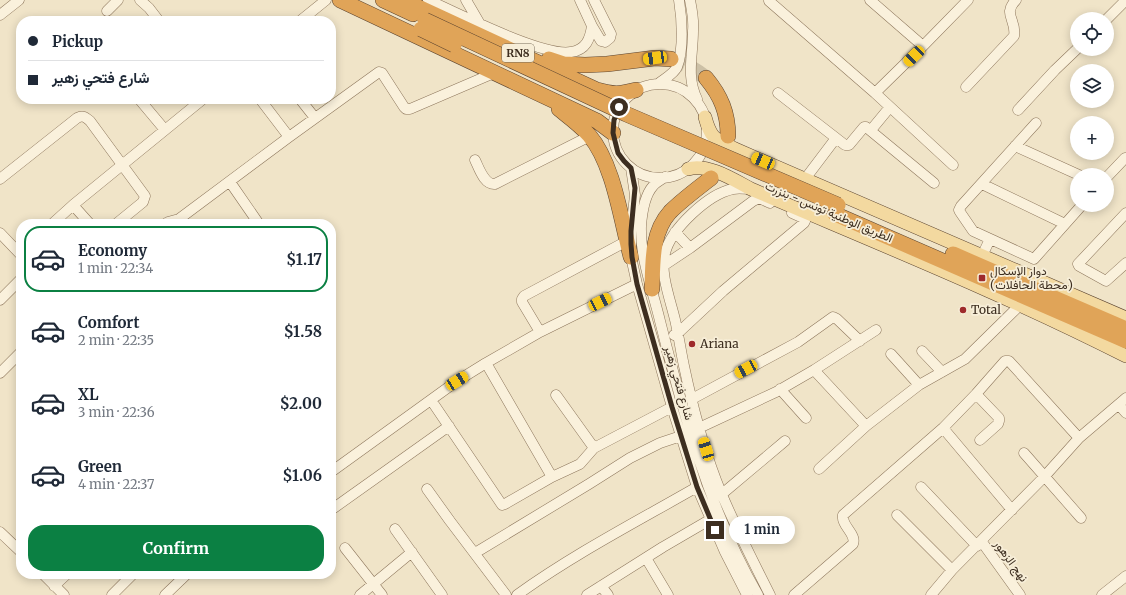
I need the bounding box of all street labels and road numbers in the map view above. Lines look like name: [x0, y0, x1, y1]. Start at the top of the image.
road number: RN8: [502, 44, 534, 62]
street label: الطريق الوطنية تونس - بنزرت: [763, 178, 895, 246]
street label: شارع فتحي زهير: [659, 343, 697, 423]
street label: نهج الزهور: [989, 536, 1032, 586]

